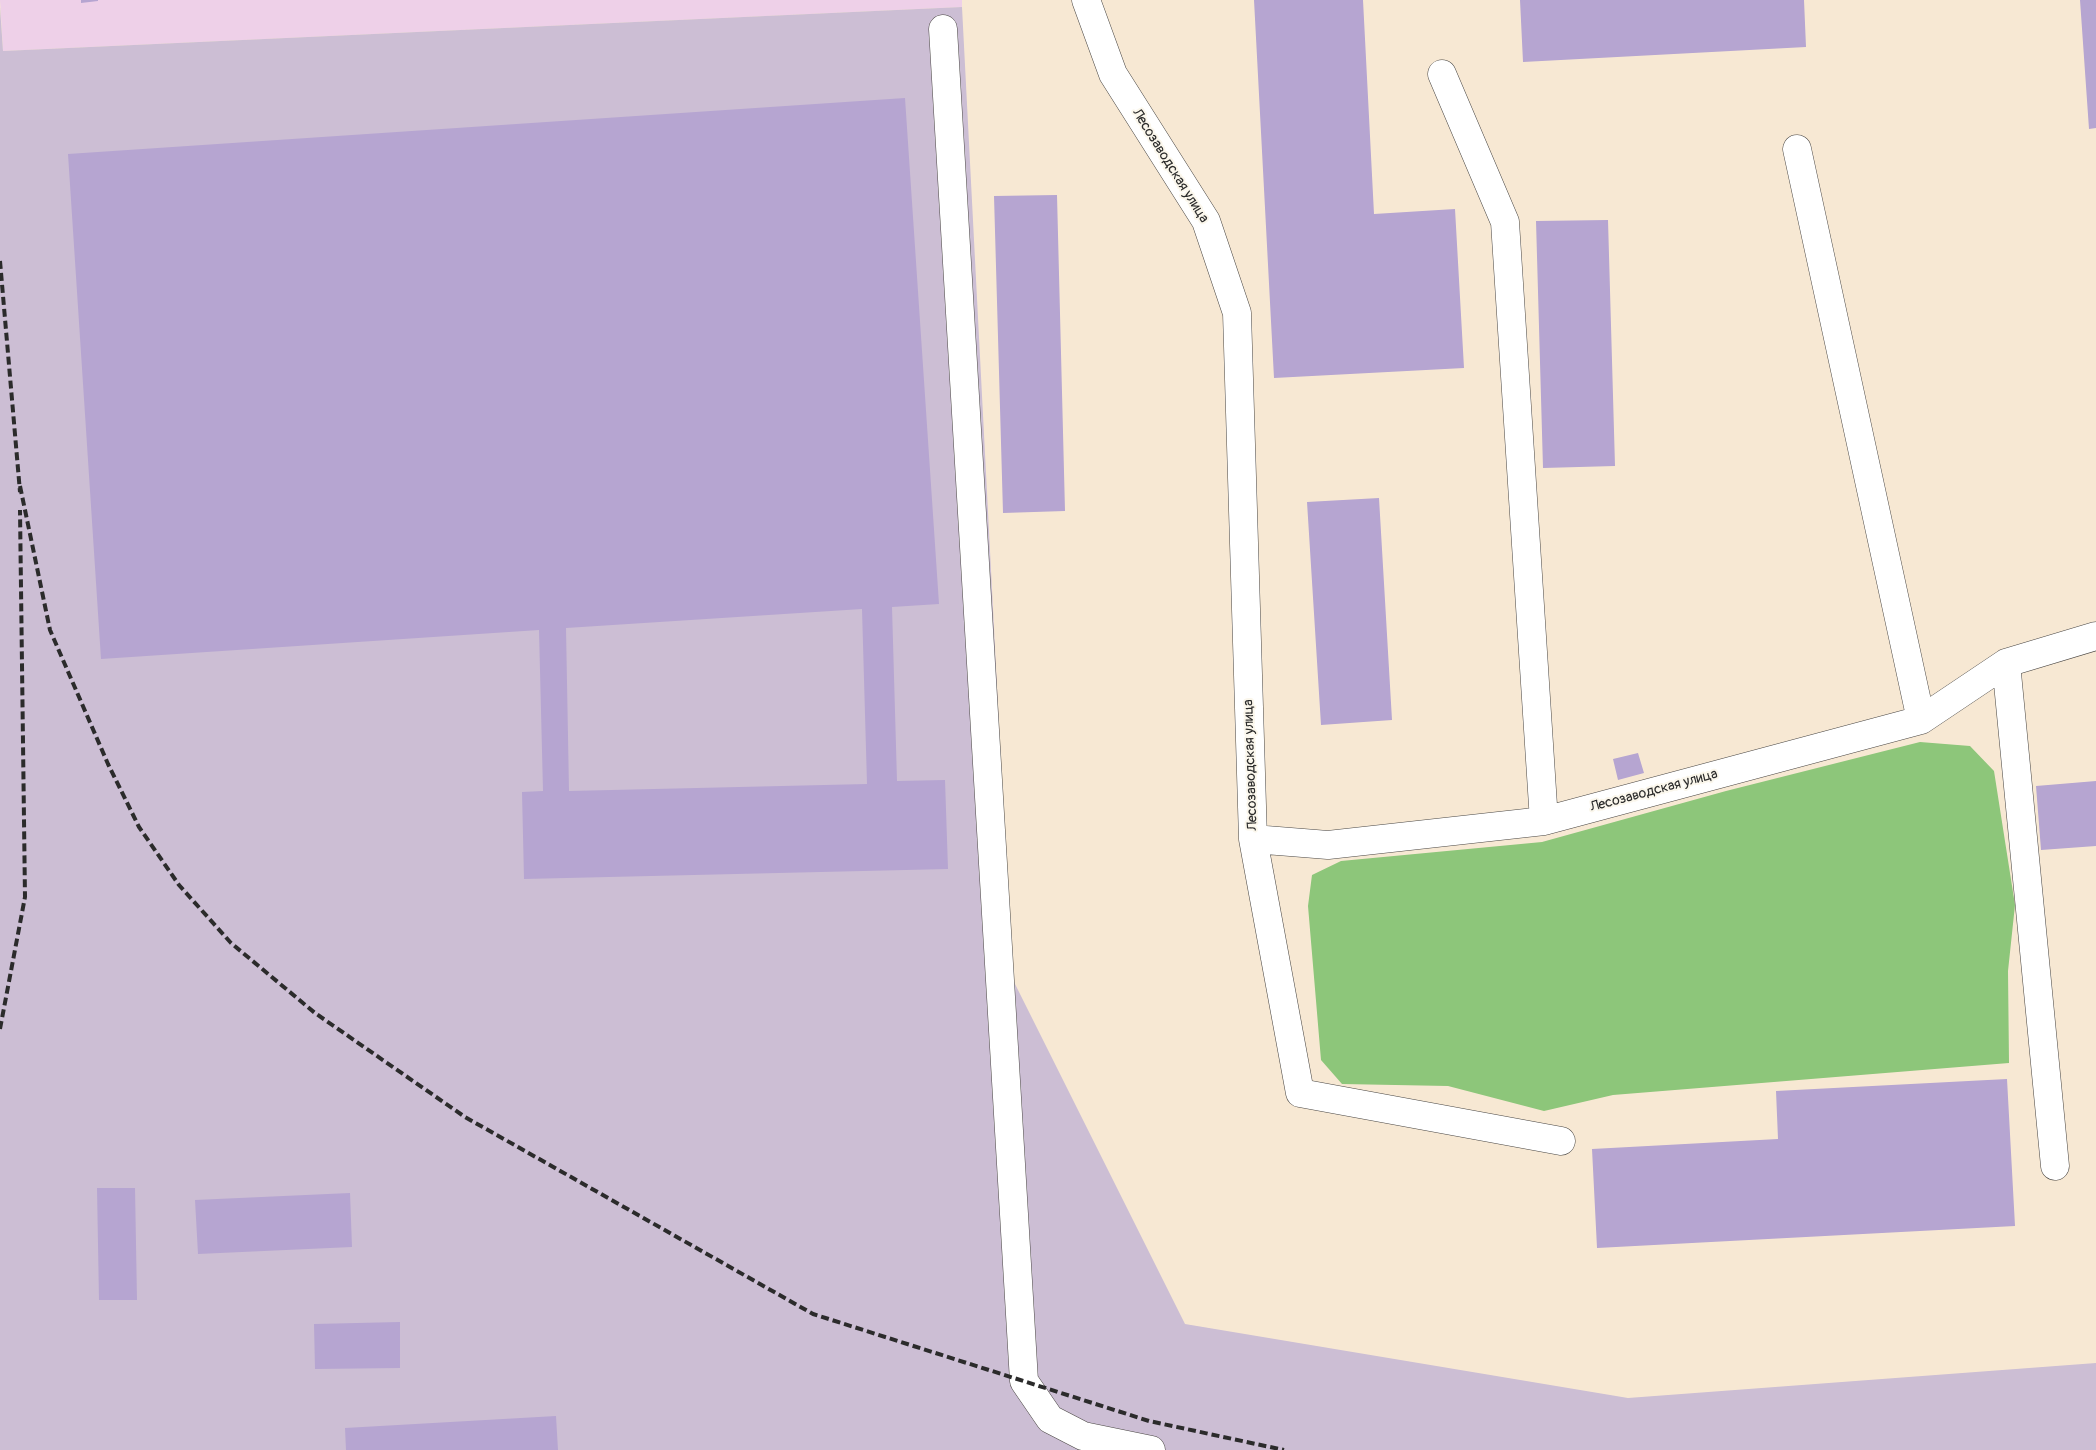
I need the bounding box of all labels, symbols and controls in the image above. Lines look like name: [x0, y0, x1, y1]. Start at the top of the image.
street label: Лесозаводская улица: [1128, 106, 1212, 226]
street label: Лесозаводская улица: [1240, 699, 1262, 831]
street label: Лесозаводская улица: [1588, 766, 1720, 816]

